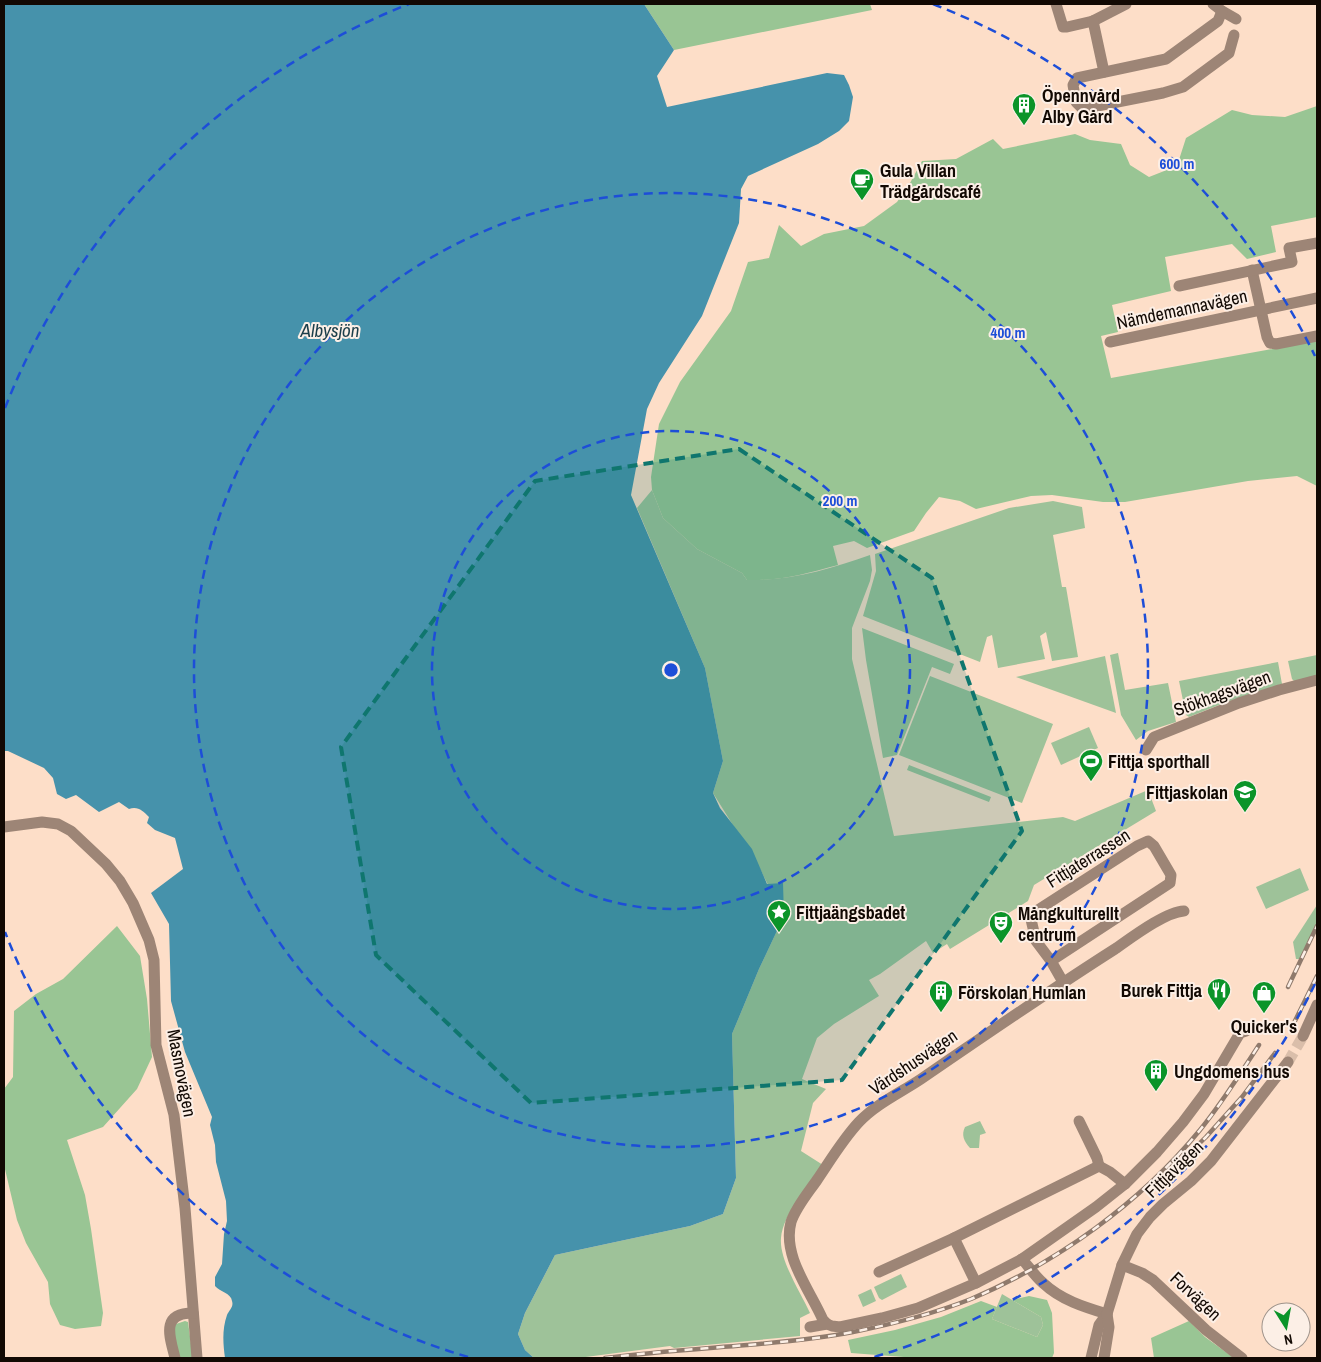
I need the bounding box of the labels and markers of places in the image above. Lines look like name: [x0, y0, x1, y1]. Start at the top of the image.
place label: Öpennvård Alby Gård: [1042, 83, 1120, 129]
building icon: Öpennvård Alby Gård: [1011, 92, 1037, 126]
place label: Gula Villan Trädgårdscafé: [880, 158, 981, 204]
cafe icon: Gula Villan Trädgårdscafé: [849, 167, 875, 201]
centre of rings: [662, 661, 680, 679]
sports icon: Fittja sporthall: [1078, 748, 1104, 782]
place label: Fittja sporthall: [1108, 749, 1210, 774]
school or university icon: Fittjaskolan: [1232, 779, 1258, 813]
place label: Fittjaskolan: [1146, 780, 1228, 805]
place icon: Fittjaängsbadet: [766, 899, 792, 933]
place label: Fittjaängsbadet: [796, 900, 905, 925]
place label: Mångkulturellt centrum: [1018, 901, 1119, 947]
theatre icon: Mångkulturellt centrum: [988, 910, 1014, 944]
restaurant icon: Burek Fittja: [1206, 977, 1232, 1011]
place label: Burek Fittja: [1121, 978, 1203, 1003]
building icon: Förskolan Humlan: [928, 979, 954, 1013]
place label: Förskolan Humlan: [958, 980, 1086, 1005]
shop icon: Quicker's: [1251, 980, 1277, 1014]
place label: Quicker's: [1231, 1014, 1297, 1039]
building icon: Ungdomens hus: [1143, 1058, 1169, 1092]
place label: Ungdomens hus: [1174, 1059, 1290, 1084]

